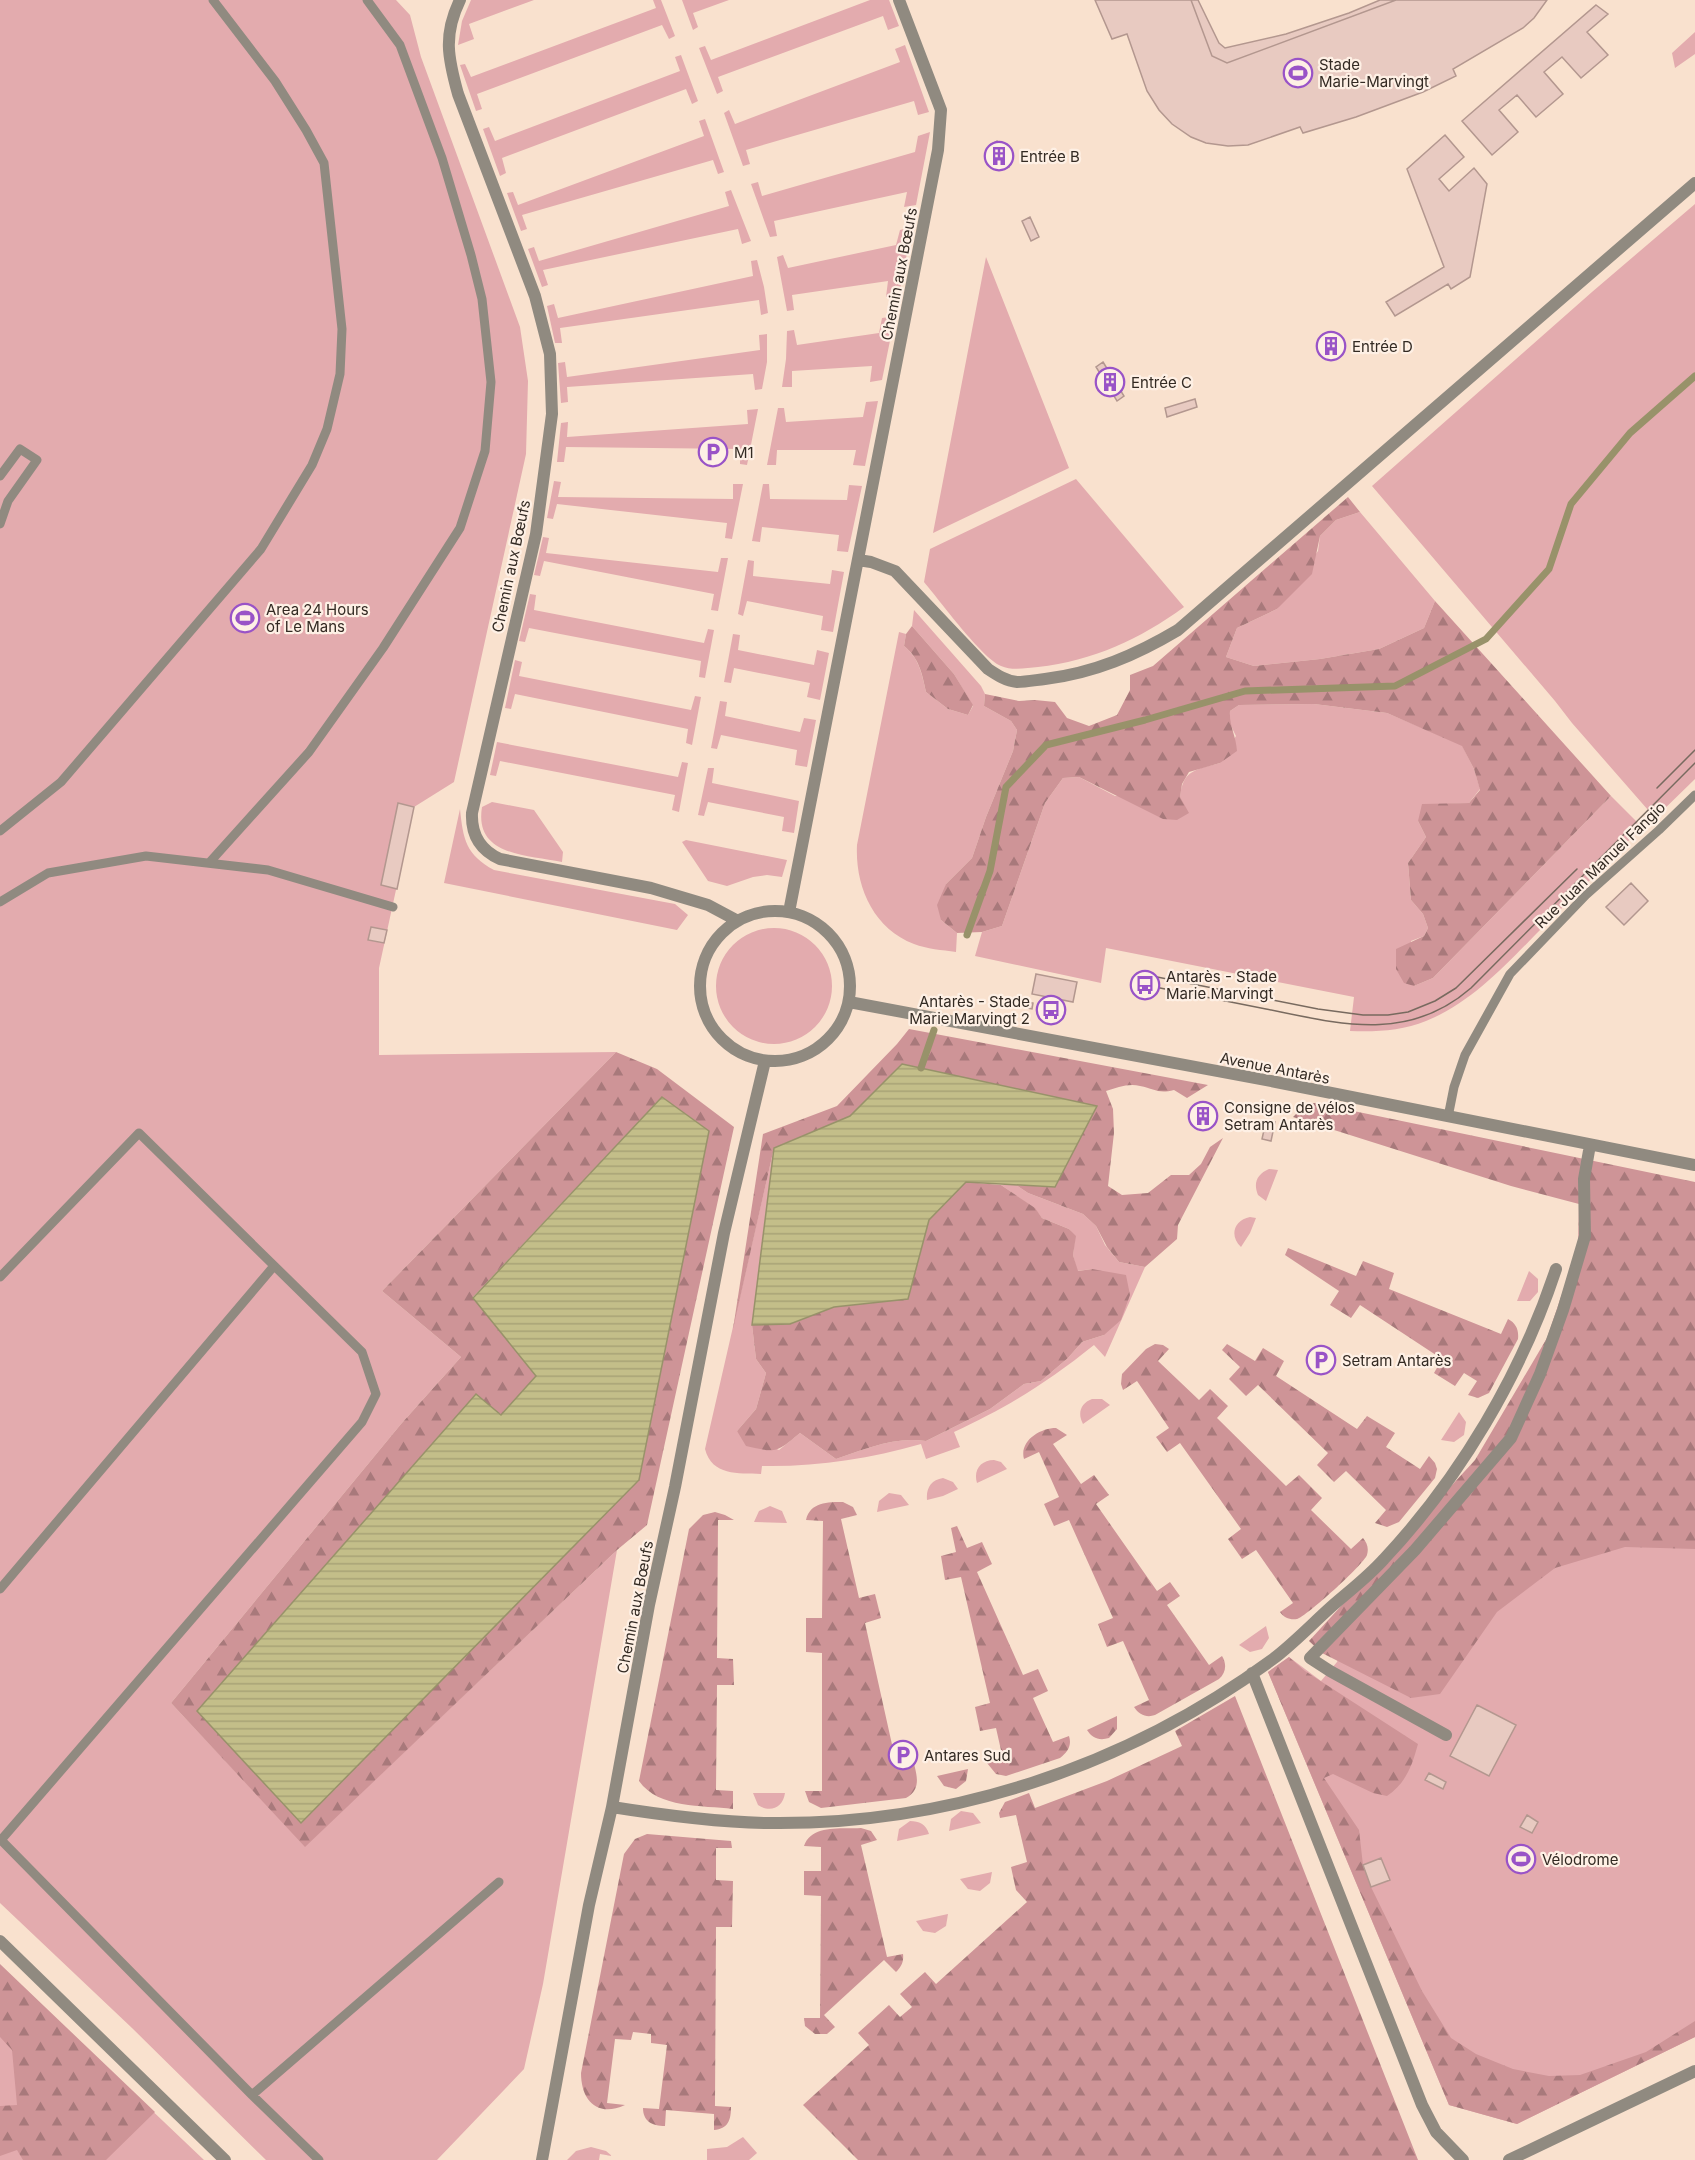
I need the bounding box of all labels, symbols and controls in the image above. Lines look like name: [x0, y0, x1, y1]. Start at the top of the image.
place label: Stade Marie-Marvingt: [1319, 55, 1429, 91]
sports icon: Stade Marie-Marvingt: [1282, 57, 1314, 89]
building icon: Entrée B: [983, 140, 1015, 172]
place label: Entrée B: [1020, 147, 1080, 166]
street label: Chemin aux Bœufs: [877, 206, 921, 342]
building icon: Entrée D: [1315, 330, 1347, 362]
place label: Entrée D: [1352, 337, 1413, 356]
building icon: Entrée C: [1094, 366, 1126, 398]
place label: Entrée C: [1131, 373, 1192, 392]
parking icon: M1: [697, 436, 729, 468]
place label: M1: [734, 443, 754, 462]
street label: Chemin aux Bœufs: [488, 498, 534, 634]
place label: Area 24 Hours of Le Mans: [266, 600, 369, 636]
sports icon: Area 24 Hours of Le Mans: [229, 602, 261, 634]
street label: Rue Juan Manuel Fangio: [1531, 798, 1669, 932]
place label: Antarès - Stade Marie Marvingt: [1166, 967, 1277, 1003]
bus stop icon: Antarès - Stade Marie Marvingt: [1129, 969, 1161, 1001]
place label: Antarès - Stade Marie Marvingt 2: [909, 992, 1030, 1028]
bus stop icon: Antarès - Stade Marie Marvingt 2: [1035, 994, 1067, 1026]
street label: Avenue Antarès: [1218, 1048, 1332, 1088]
place label: Consigne de vélos Setram Antarès: [1224, 1098, 1355, 1134]
building icon: Consigne de vélos Setram Antarès: [1187, 1100, 1219, 1132]
parking icon: Setram Antarès: [1305, 1344, 1337, 1376]
place label: Setram Antarès: [1342, 1351, 1451, 1370]
street label: Chemin aux Bœufs: [613, 1539, 657, 1675]
parking icon: Antares Sud: [887, 1739, 919, 1771]
place label: Antares Sud: [924, 1746, 1011, 1765]
sports icon: Vélodrome: [1505, 1843, 1537, 1875]
place label: Vélodrome: [1542, 1850, 1618, 1869]

